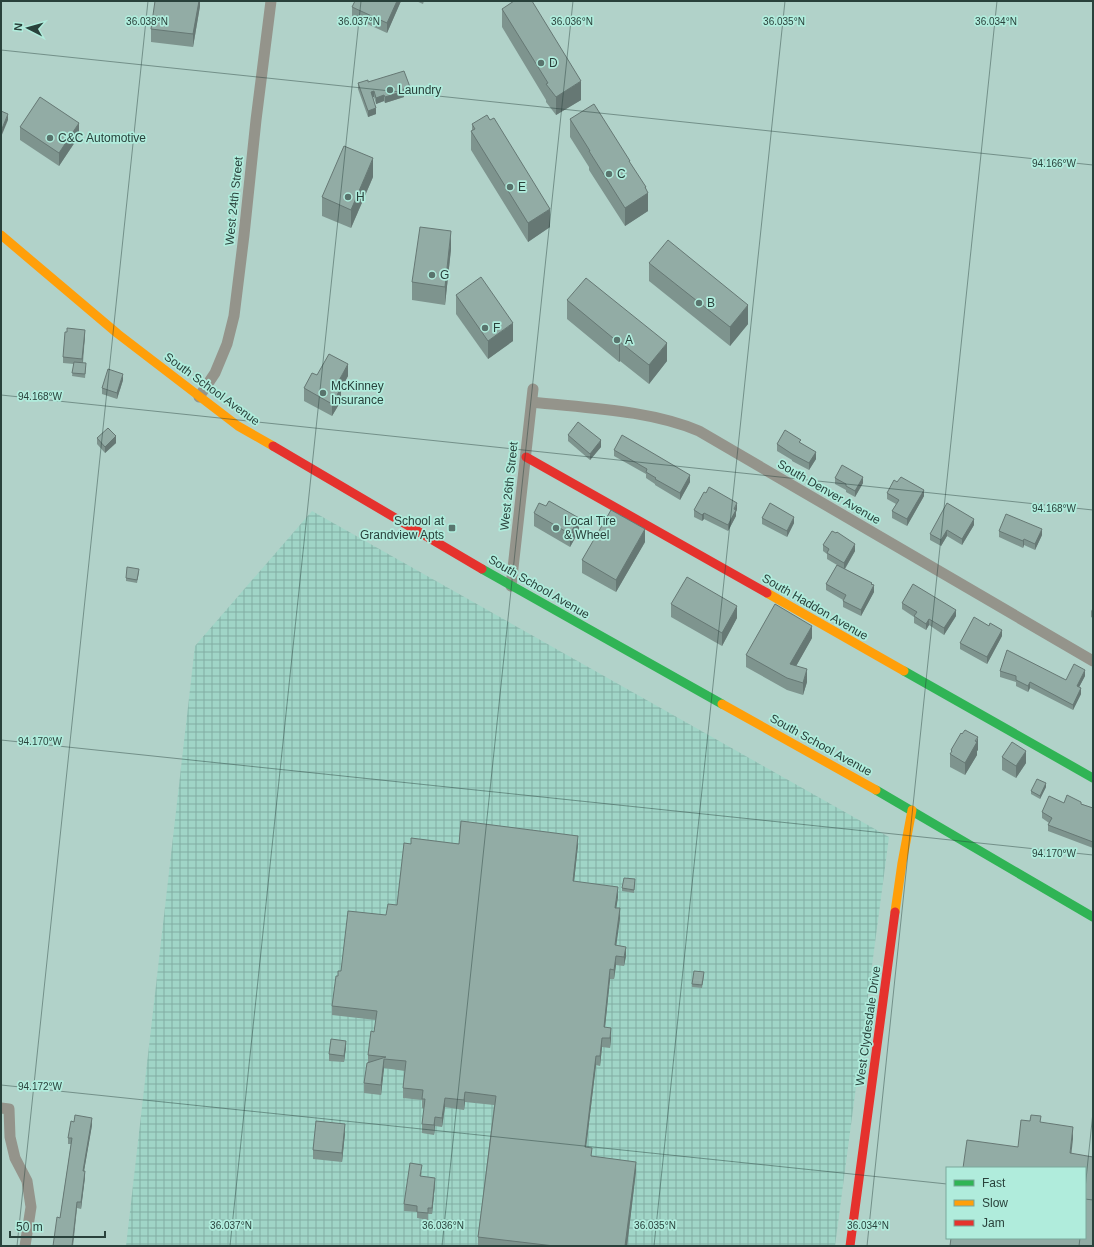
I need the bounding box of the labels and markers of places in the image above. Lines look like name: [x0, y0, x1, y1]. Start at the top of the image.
place label: D: [549, 56, 558, 70]
marker: D: [536, 58, 546, 68]
place label: Laundry: [398, 83, 441, 97]
marker: Laundry: [385, 85, 395, 95]
place label: C&C Automotive: [58, 131, 146, 145]
marker: C&C Automotive: [45, 133, 55, 143]
place label: C: [617, 167, 626, 181]
marker: C: [604, 169, 614, 179]
place label: E: [518, 180, 526, 194]
marker: E: [505, 182, 515, 192]
place label: H: [356, 190, 365, 204]
marker: H: [343, 192, 353, 202]
place label: G: [440, 268, 449, 282]
marker: G: [427, 270, 437, 280]
place label: B: [707, 296, 715, 310]
marker: B: [694, 298, 704, 308]
place label: F: [493, 321, 500, 335]
marker: F: [480, 323, 490, 333]
place label: A: [625, 333, 633, 347]
marker: A: [612, 335, 622, 345]
place label: McKinney Insurance: [331, 379, 384, 407]
marker: McKinney Insurance: [318, 388, 328, 398]
place label: School at Grandview Apts: [360, 514, 445, 542]
place label: Local Tire & Wheel: [564, 514, 616, 542]
marker: School at Grandview Apts: [447, 523, 457, 533]
marker: Local Tire & Wheel: [551, 523, 561, 533]

